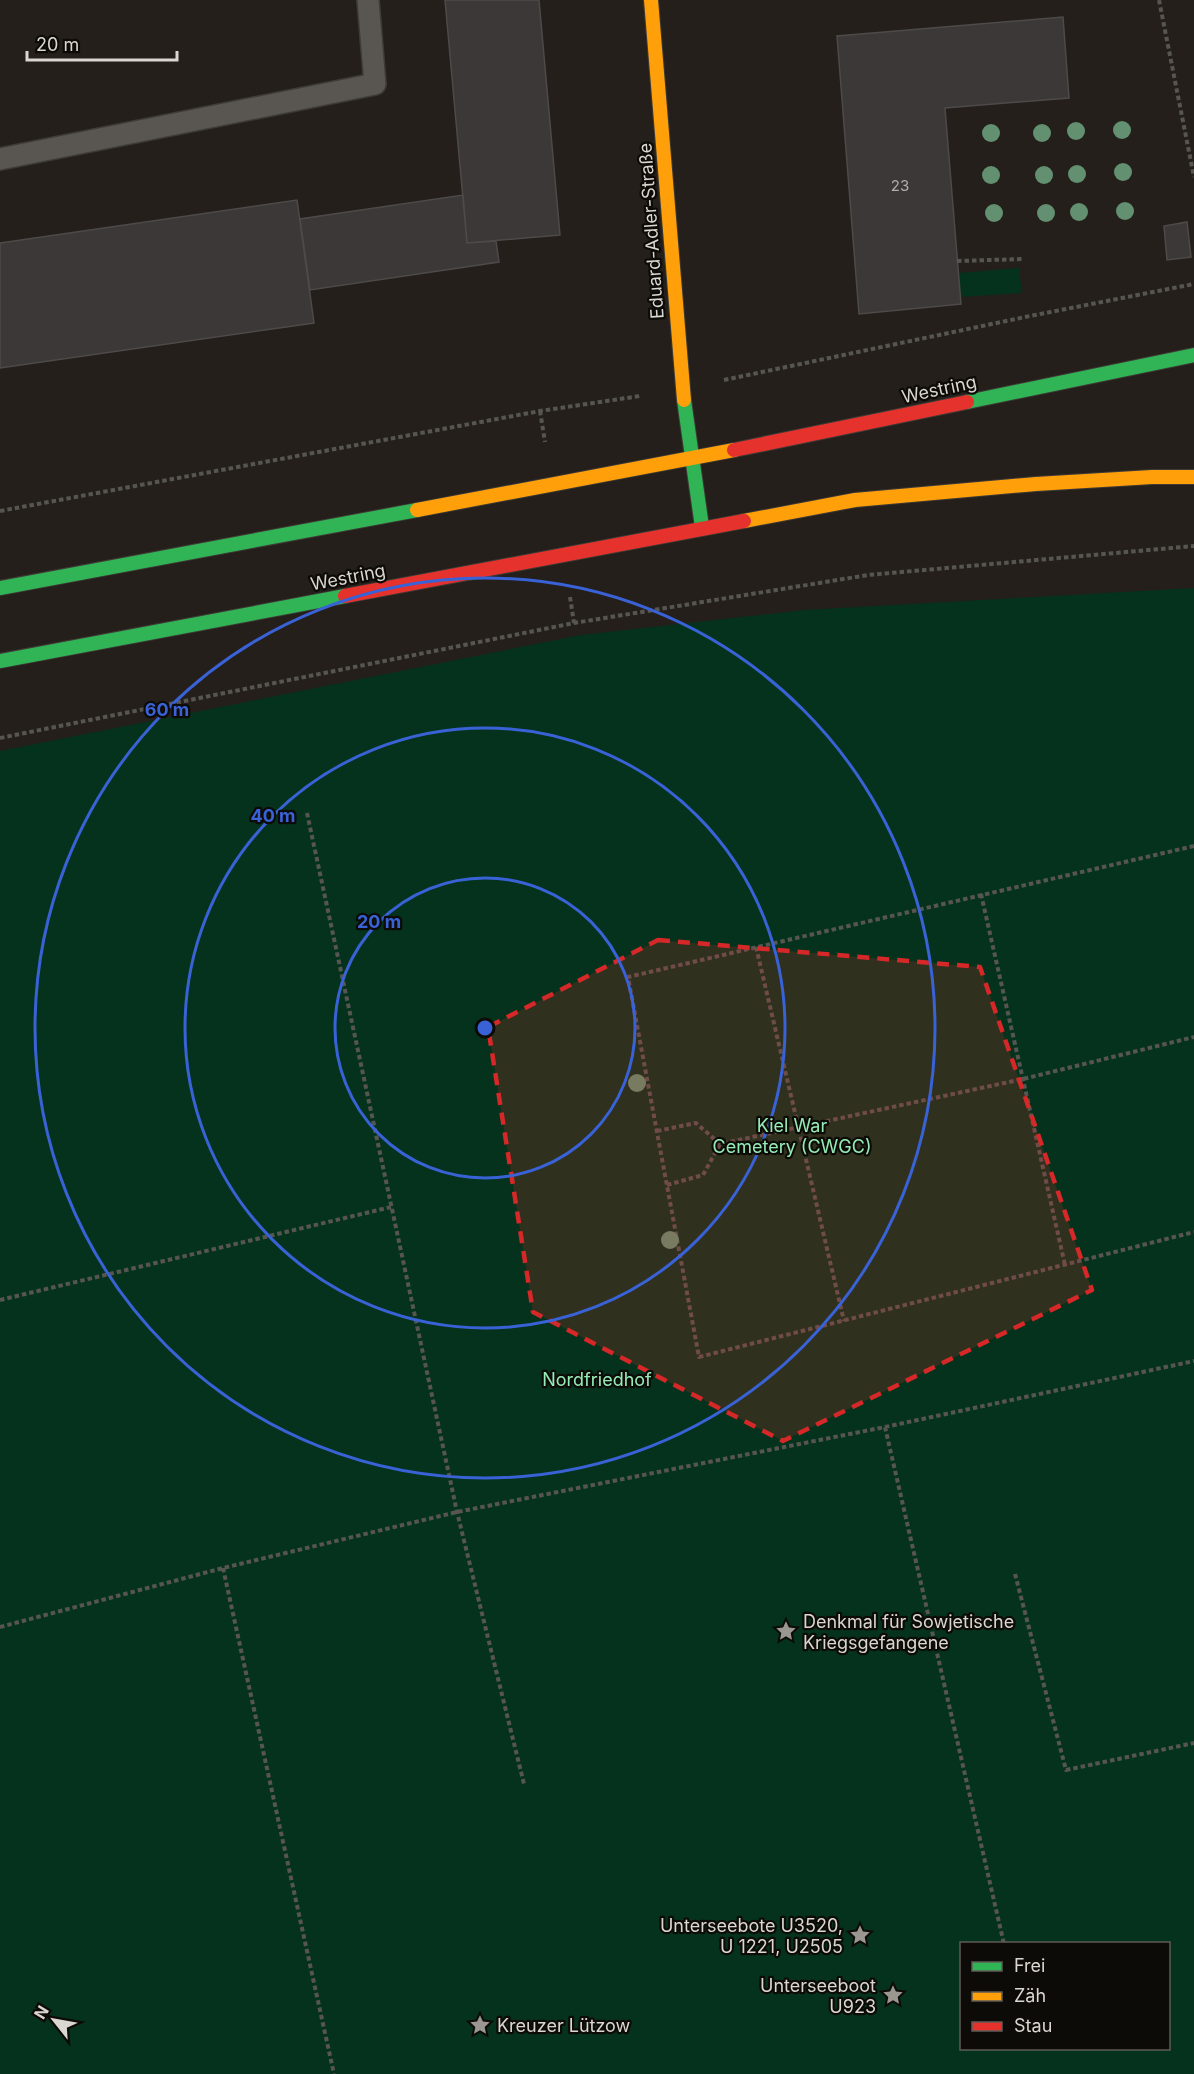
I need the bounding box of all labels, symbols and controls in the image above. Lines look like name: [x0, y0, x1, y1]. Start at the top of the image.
scale bar: [27, 24, 177, 62]
text: 20 m: [36, 34, 79, 55]
street label: Eduard-Adler-Straße: [634, 142, 668, 320]
house number: 23: [891, 176, 909, 195]
street label: Westring: [900, 371, 978, 407]
street label: Westring: [309, 559, 387, 595]
text: 60 m: [145, 699, 189, 720]
text: 40 m: [251, 805, 296, 826]
text: 20 m: [357, 911, 401, 932]
centre of rings: [475, 1018, 495, 1038]
park label: Kiel War Cemetery (CWGC): [713, 1115, 871, 1157]
park label: Nordfriedhof: [542, 1369, 652, 1390]
place label: Denkmal für Sowjetische Kriegsgefangene: [803, 1611, 1014, 1653]
place icon: Denkmal für Sowjetische Kriegsgefangene: [774, 1619, 798, 1643]
place label: Unterseebote U3520, U 1221, U2505: [660, 1915, 843, 1957]
place icon: Unterseebote U3520, U 1221, U2505: [848, 1923, 872, 1947]
legend: [960, 1942, 1170, 2050]
text: Frei: [1014, 1955, 1045, 1976]
place label: Unterseeboot U923: [760, 1975, 876, 2017]
place icon: Unterseeboot U923: [881, 1983, 905, 2007]
text: Zäh: [1014, 1985, 1046, 2006]
north arrow: [24, 1990, 84, 2050]
text: N: [29, 2002, 53, 2023]
place icon: Kreuzer Lützow: [468, 2013, 492, 2037]
place label: Kreuzer Lützow: [497, 2015, 631, 2036]
text: Stau: [1014, 2015, 1052, 2036]

